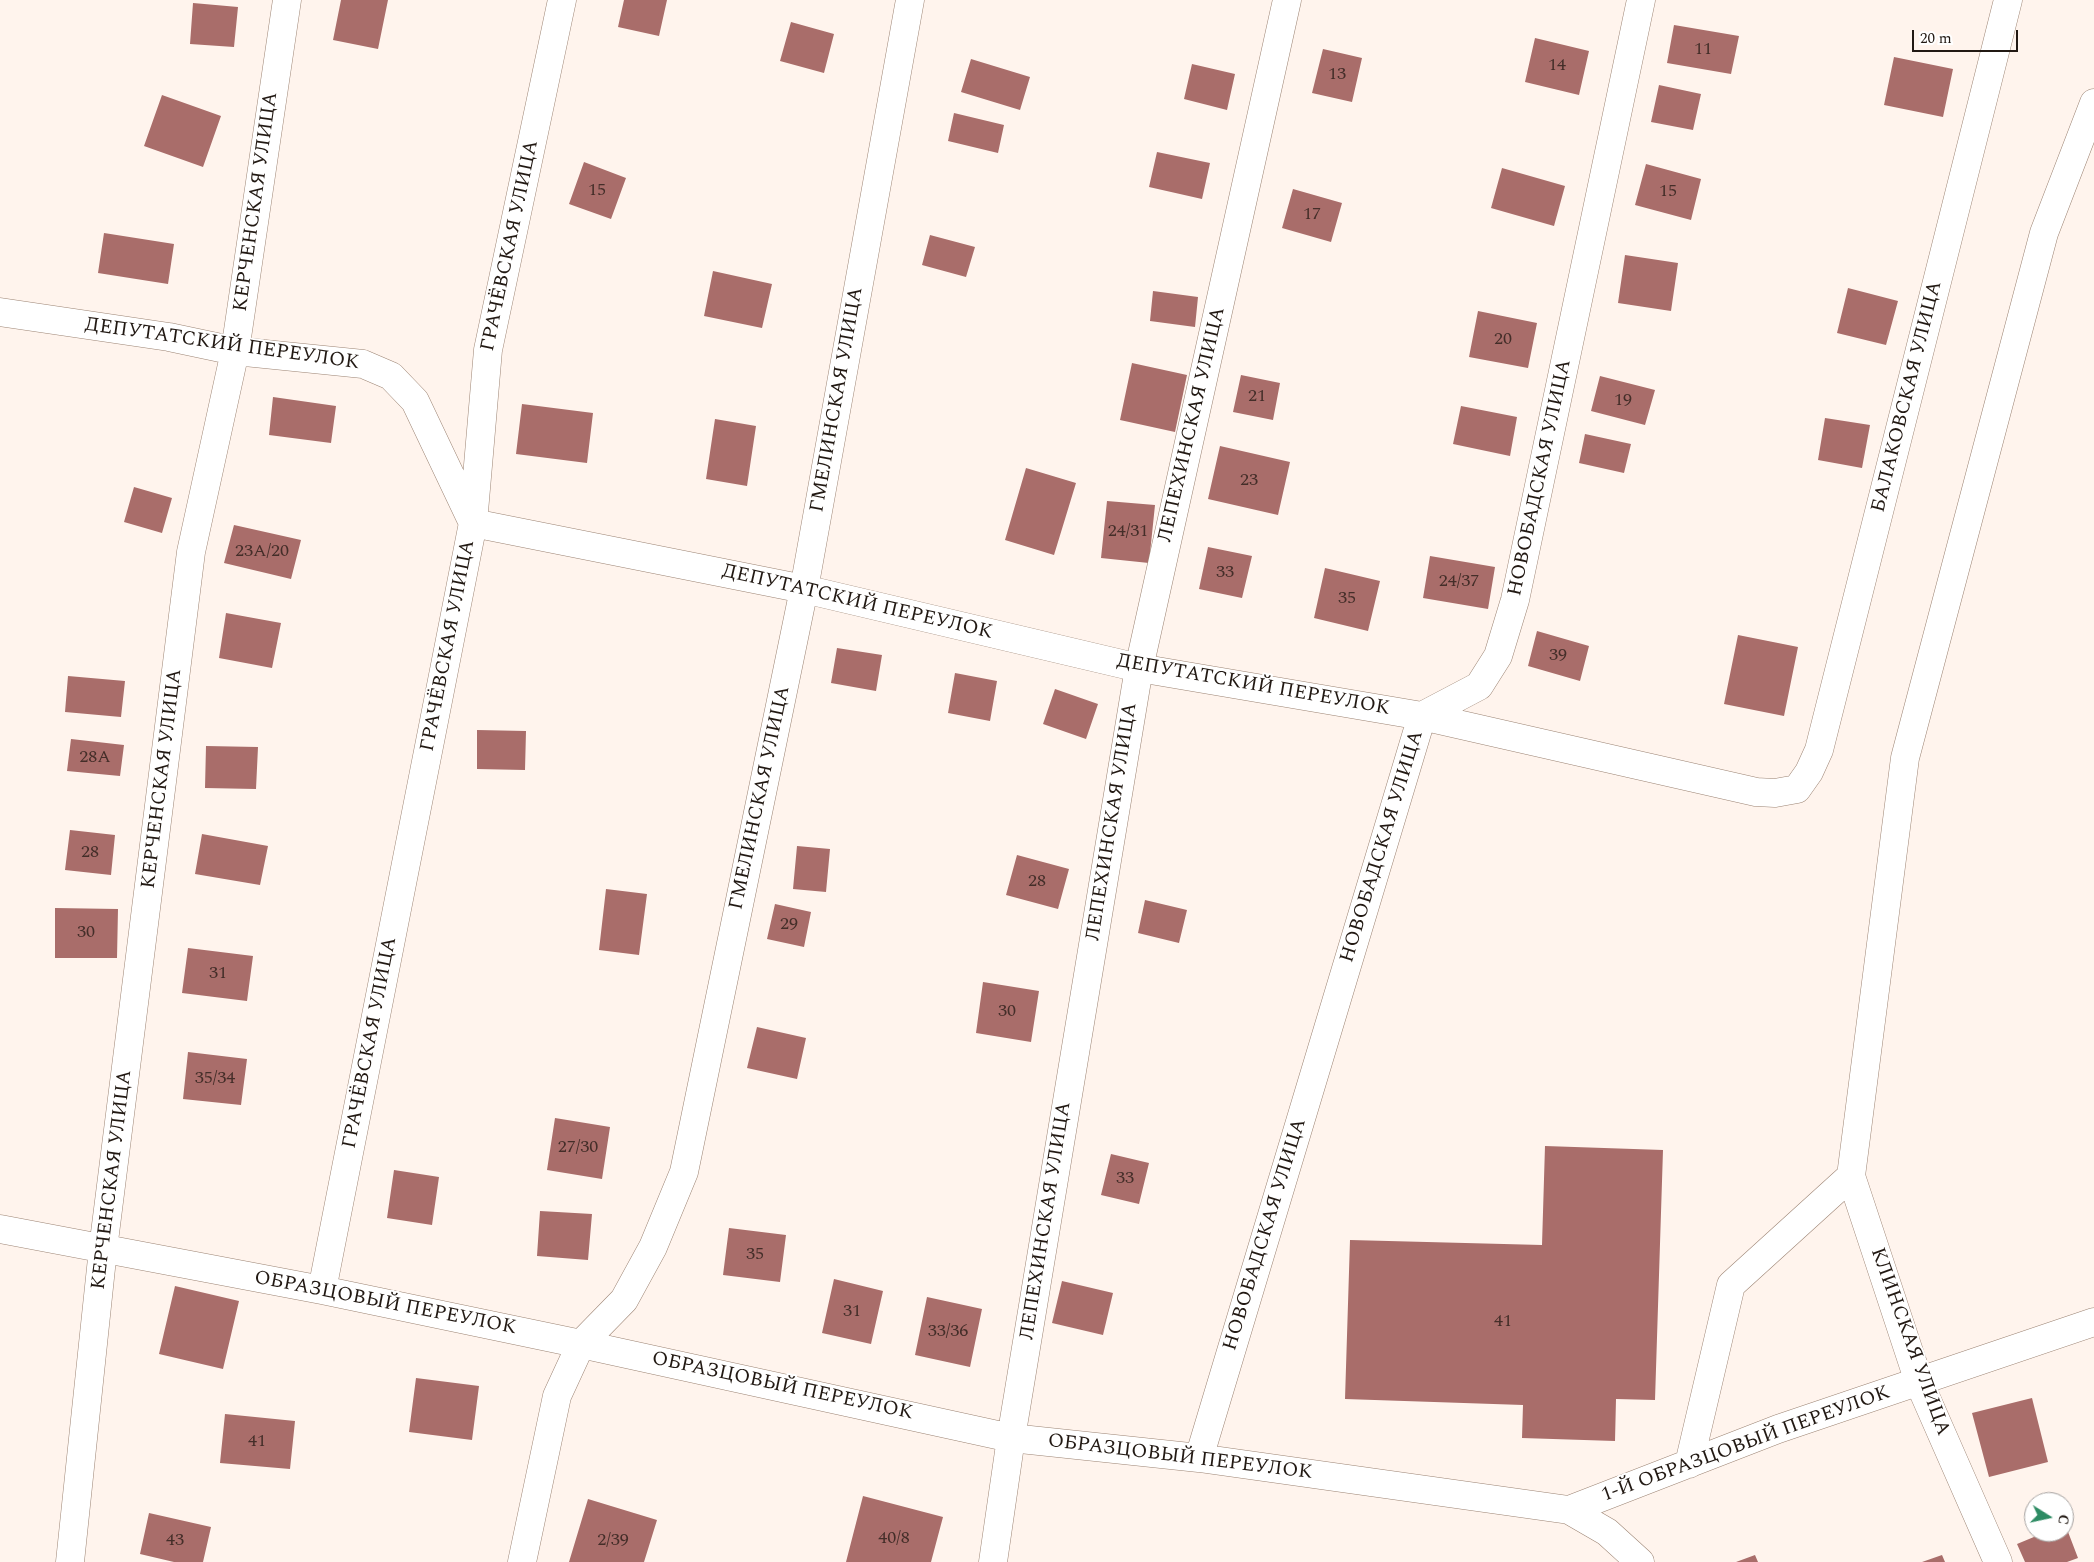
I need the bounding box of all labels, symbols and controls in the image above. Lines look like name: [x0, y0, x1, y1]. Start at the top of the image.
scale bar: [1914, 20, 2020, 52]
text: 20 m: [1920, 27, 1952, 50]
house number: 11: [1694, 39, 1712, 61]
house number: 14: [1548, 55, 1566, 77]
house number: 13: [1328, 64, 1346, 86]
street label: КЕРЧЕНСКАЯ УЛИЦА: [230, 91, 284, 313]
street label: ГРАЧЁВСКАЯ УЛИЦА: [477, 138, 545, 354]
house number: 15: [588, 180, 606, 202]
house number: 15: [1659, 181, 1677, 203]
house number: 17: [1303, 204, 1321, 226]
street label: БАЛАКОВСКАЯ УЛИЦА: [1868, 279, 1948, 515]
street label: ГМЕЛИНСКАЯ УЛИЦА: [806, 286, 870, 514]
street label: ЛЕПЕХИНСКАЯ УЛИЦА: [1154, 305, 1232, 545]
street label: ДЕПУТАТСКИЙ ПЕРЕУЛОК: [83, 314, 361, 376]
house number: 20: [1494, 329, 1512, 351]
street label: НОВОБАДСКАЯ УЛИЦА: [1504, 357, 1578, 599]
house number: 21: [1248, 386, 1266, 408]
house number: 19: [1614, 390, 1632, 412]
house number: 23: [1240, 470, 1258, 492]
house number: 24/31: [1108, 521, 1148, 543]
street label: ГРАЧЁВСКАЯ УЛИЦА: [417, 538, 481, 754]
house number: 23А/20: [235, 541, 289, 563]
street label: ДЕПУТАТСКИЙ ПЕРЕУЛОК: [719, 560, 995, 646]
house number: 33: [1216, 562, 1234, 584]
house number: 24/37: [1439, 571, 1479, 593]
house number: 35: [1338, 588, 1356, 610]
house number: 39: [1549, 645, 1567, 667]
street label: ДЕПУТАТСКИЙ ПЕРЕУЛОК: [1115, 650, 1391, 722]
street label: КЕРЧЕНСКАЯ УЛИЦА: [138, 668, 188, 890]
street label: ГМЕЛИНСКАЯ УЛИЦА: [726, 684, 796, 912]
street label: ЛЕПЕХИНСКАЯ УЛИЦА: [1082, 701, 1144, 943]
street label: НОВОБАДСКАЯ УЛИЦА: [1336, 728, 1430, 966]
house number: 28А: [79, 747, 111, 769]
house number: 28: [81, 842, 99, 864]
house number: 28: [1028, 871, 1046, 893]
house number: 29: [780, 914, 798, 936]
house number: 30: [77, 922, 95, 944]
street label: ГРАЧЁВСКАЯ УЛИЦА: [339, 935, 403, 1151]
house number: 31: [209, 963, 227, 985]
house number: 30: [998, 1001, 1016, 1023]
house number: 35/34: [195, 1068, 235, 1090]
street label: КЕРЧЕНСКАЯ УЛИЦА: [88, 1069, 138, 1291]
street label: ЛЕПЕХИНСКАЯ УЛИЦА: [1016, 1100, 1078, 1342]
street label: НОВОБАДСКАЯ УЛИЦА: [1219, 1116, 1313, 1354]
house number: 27/30: [558, 1137, 598, 1159]
house number: 33: [1116, 1168, 1134, 1190]
house number: 35: [746, 1244, 764, 1266]
street label: КЛИНСКАЯ УЛИЦА: [1864, 1245, 1954, 1439]
street label: ОБРАЗЦОВЫЙ ПЕРЕУЛОК: [252, 1267, 518, 1341]
house number: 31: [843, 1301, 861, 1323]
house number: 41: [1494, 1311, 1512, 1333]
house number: 33/36: [928, 1321, 968, 1343]
street label: ОБРАЗЦОВЫЙ ПЕРЕУЛОК: [649, 1348, 915, 1426]
street label: 1-Й ОБРАЗЦОВЫЙ ПЕРЕУЛОК: [1598, 1382, 1894, 1508]
street label: ОБРАЗЦОВЫЙ ПЕРЕУЛОК: [1046, 1430, 1314, 1486]
house number: 41: [248, 1431, 266, 1453]
north arrow: [2024, 1492, 2074, 1542]
text: С: [2052, 1513, 2074, 1526]
house number: 40/8: [878, 1528, 910, 1550]
house number: 43: [166, 1530, 184, 1552]
house number: 2/39: [597, 1530, 629, 1552]

